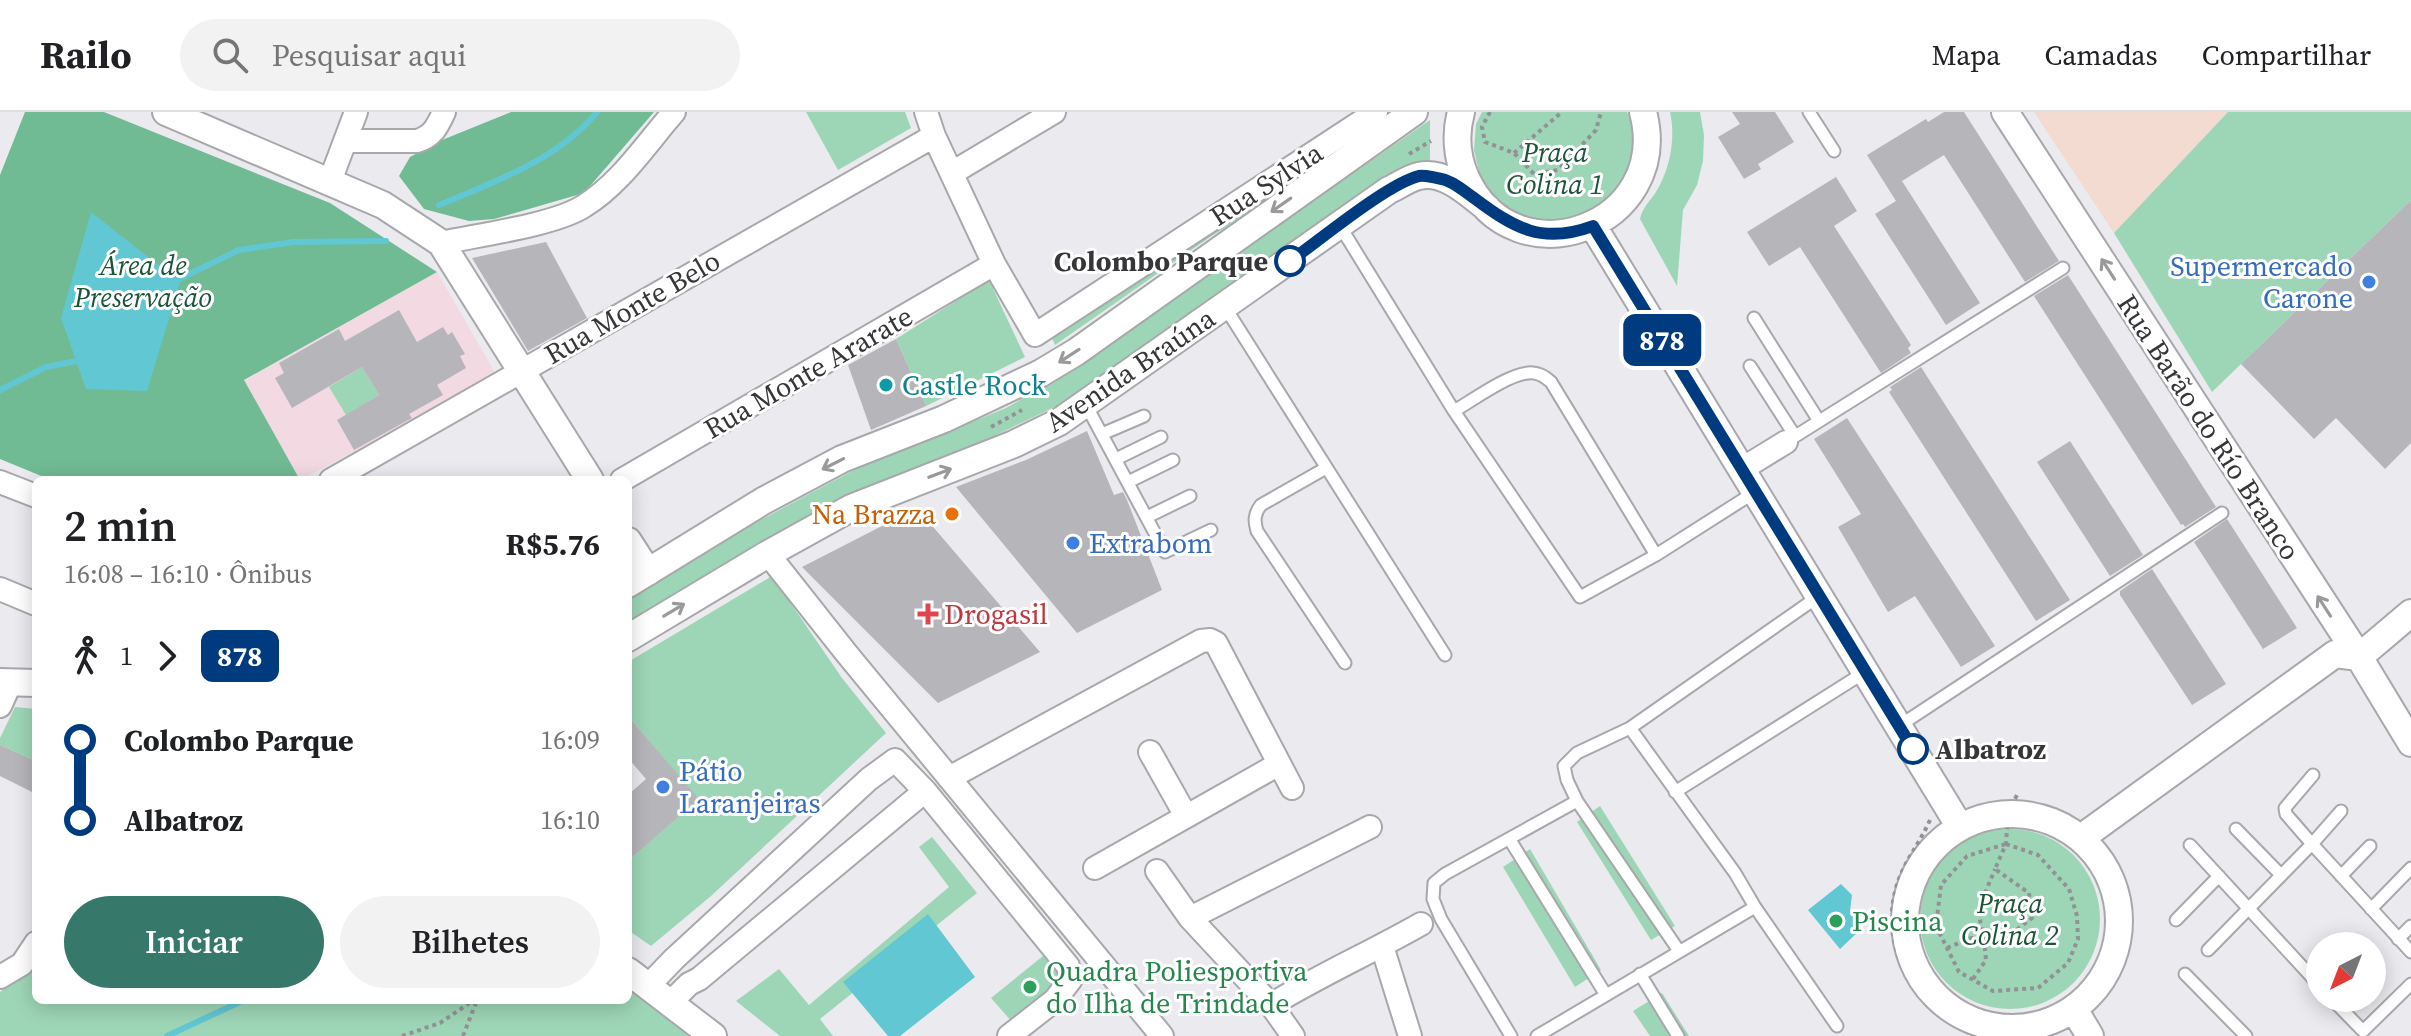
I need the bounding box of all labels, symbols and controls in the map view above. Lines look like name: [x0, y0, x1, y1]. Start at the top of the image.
search box: [180, 19, 740, 91]
text: Railo: [40, 29, 132, 81]
icon: search: [208, 33, 252, 77]
text: Pesquisar aqui: [272, 35, 466, 76]
text: Mapa: [1932, 36, 2001, 74]
text: Camadas: [2045, 36, 2158, 74]
text: Compartilhar: [2202, 36, 2371, 74]
street label: Rua Sylvia: [1202, 133, 1330, 235]
park label: Praça Colina 1: [1506, 133, 1604, 203]
one-way arrow: [1270, 197, 1293, 213]
street label: Rua Monte Belo: [537, 241, 727, 373]
place label: Colombo Parque: [1054, 242, 1268, 280]
park label: Área de Preservação: [73, 246, 212, 316]
marker: Colombo Parque: [1275, 246, 1305, 276]
place label: Supermercado Carone: [2170, 247, 2353, 317]
one-way arrow: [2100, 259, 2116, 281]
marker: Supermercado Carone: [2360, 273, 2378, 291]
street label: Rua Barão do Río Branco: [2109, 287, 2309, 567]
street label: Rua Monte Ararate: [697, 297, 919, 447]
street label: Avenida Braúna: [1038, 299, 1223, 441]
line badge: 878: [1616, 314, 1708, 366]
text: 878: [1639, 321, 1685, 359]
one-way arrow: [1058, 348, 1081, 364]
place label: Castle Rock: [902, 366, 1047, 404]
marker: Castle Rock: [877, 376, 895, 394]
one-way arrow: [822, 457, 846, 472]
one-way arrow: [927, 465, 952, 480]
text: 2 min: [64, 495, 177, 556]
place label: Na Brazza: [812, 495, 937, 533]
marker: Na Brazza: [943, 505, 961, 523]
text: R$5.76: [505, 524, 600, 565]
place label: Extrabom: [1089, 524, 1212, 562]
marker: Extrabom: [1064, 534, 1082, 552]
text: 16:08 – 16:10 · Ônibus: [64, 556, 312, 592]
place label: Drogasil: [944, 595, 1048, 633]
one-way arrow: [2316, 595, 2332, 618]
one-way arrow: [662, 602, 685, 618]
marker: Drogasil: [919, 605, 937, 623]
icon: walk: [64, 634, 108, 678]
icon: forward: [145, 634, 189, 678]
text: 878: [217, 637, 263, 675]
text: 1: [120, 638, 133, 674]
text: Colombo Parque: [124, 720, 354, 761]
text: 16:09: [540, 722, 600, 758]
place label: Albatroz: [1935, 730, 2046, 768]
marker: Albatroz: [1898, 734, 1928, 764]
place label: Pátio Laranjeiras: [679, 752, 821, 822]
marker: Pátio Laranjeiras: [654, 778, 672, 796]
text: Albatroz: [124, 800, 243, 841]
text: 16:10: [540, 802, 600, 838]
park label: Praça Colina 2: [1961, 884, 2059, 954]
button: Iniciar: [64, 896, 324, 988]
button: Bilhetes: [340, 896, 600, 988]
place label: Piscina: [1852, 902, 1943, 940]
marker: Piscina: [1827, 912, 1845, 930]
north arrow: [2306, 932, 2386, 1012]
map controls: [2306, 932, 2386, 1012]
place label: Quadra Poliesportiva do Ilha de Trindade: [1046, 952, 1308, 1022]
marker: Quadra Poliesportiva do Ilha de Trindade: [1021, 978, 1039, 996]

